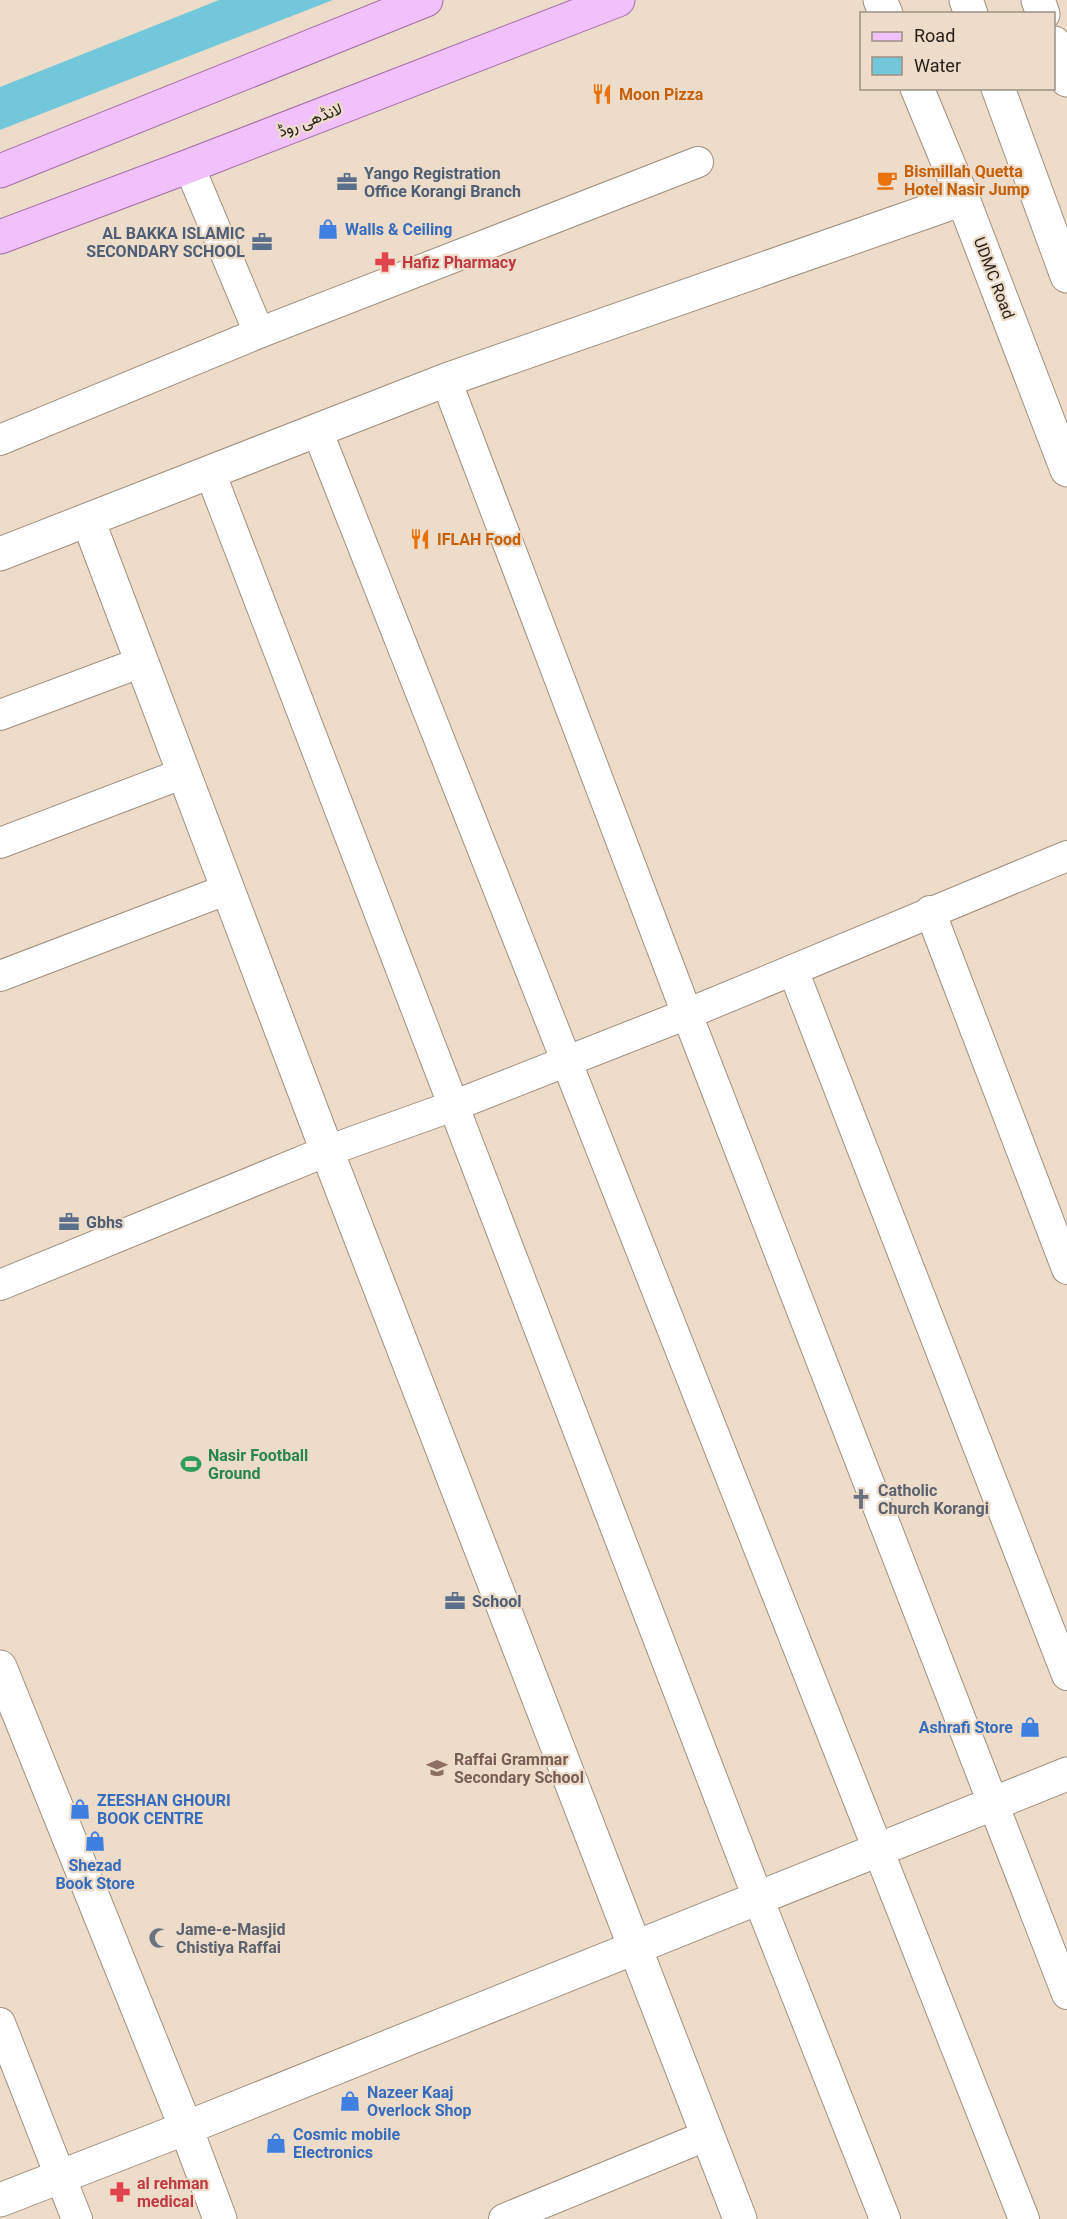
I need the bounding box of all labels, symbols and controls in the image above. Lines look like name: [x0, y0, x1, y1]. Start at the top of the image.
legend: [860, 12, 1055, 90]
text: Road: [914, 25, 955, 46]
text: Water: [914, 55, 961, 76]
restaurant icon: Moon Pizza: [590, 82, 614, 106]
place label: Moon Pizza: [619, 85, 704, 104]
street label: لانڈھی روڈ: [275, 99, 345, 142]
place label: Bismillah Quetta Hotel Nasir Jump: [904, 162, 1030, 199]
place label: Yango Registration Office Korangi Branch: [364, 164, 521, 201]
cafe icon: Bismillah Quetta Hotel Nasir Jump: [875, 168, 899, 192]
office icon: Yango Registration Office Korangi Branch: [335, 170, 359, 194]
shop icon: Walls & Ceiling: [316, 217, 340, 241]
place label: Walls & Ceiling: [345, 220, 452, 239]
place label: AL BAKKA ISLAMIC SECONDARY SCHOOL: [86, 224, 245, 261]
office icon: AL BAKKA ISLAMIC SECONDARY SCHOOL: [250, 230, 274, 254]
street label: UDMC Road: [970, 234, 1018, 322]
pharmacy icon: Hafiz Pharmacy: [373, 250, 397, 274]
place label: Hafiz Pharmacy: [402, 253, 517, 272]
restaurant icon: IFLAH Food: [408, 527, 432, 551]
place label: IFLAH Food: [437, 530, 521, 549]
office icon: Gbhs: [57, 1210, 81, 1234]
place label: Gbhs: [86, 1213, 123, 1232]
place label: Nasir Football Ground: [208, 1446, 308, 1483]
sports icon: Nasir Football Ground: [179, 1452, 203, 1476]
place label: Catholic Church Korangi: [878, 1481, 989, 1518]
church icon: Catholic Church Korangi: [849, 1487, 873, 1511]
office icon: School: [443, 1589, 467, 1613]
place label: School: [472, 1592, 521, 1611]
shop icon: Ashrafi Store: [1018, 1715, 1042, 1739]
place label: Ashrafi Store: [919, 1718, 1013, 1737]
place label: Raffai Grammar Secondary School: [454, 1750, 584, 1787]
school or university icon: Raffai Grammar Secondary School: [425, 1756, 449, 1780]
place label: ZEESHAN GHOURI BOOK CENTRE: [97, 1791, 231, 1828]
shop icon: ZEESHAN GHOURI BOOK CENTRE: [68, 1797, 92, 1821]
shop icon: Shezad Book Store: [83, 1829, 107, 1853]
place label: Shezad Book Store: [55, 1856, 135, 1893]
place label: Jame-e-Masjid Chistiya Raffai: [176, 1920, 285, 1957]
mosque icon: Jame-e-Masjid Chistiya Raffai: [147, 1926, 171, 1950]
place label: Nazeer Kaaj Overlock Shop: [367, 2083, 472, 2120]
shop icon: Nazeer Kaaj Overlock Shop: [338, 2089, 362, 2113]
place label: Cosmic mobile Electronics: [293, 2125, 400, 2162]
shop icon: Cosmic mobile Electronics: [264, 2131, 288, 2155]
place label: al rehman medical: [137, 2174, 209, 2211]
pharmacy icon: al rehman medical: [108, 2180, 132, 2204]

